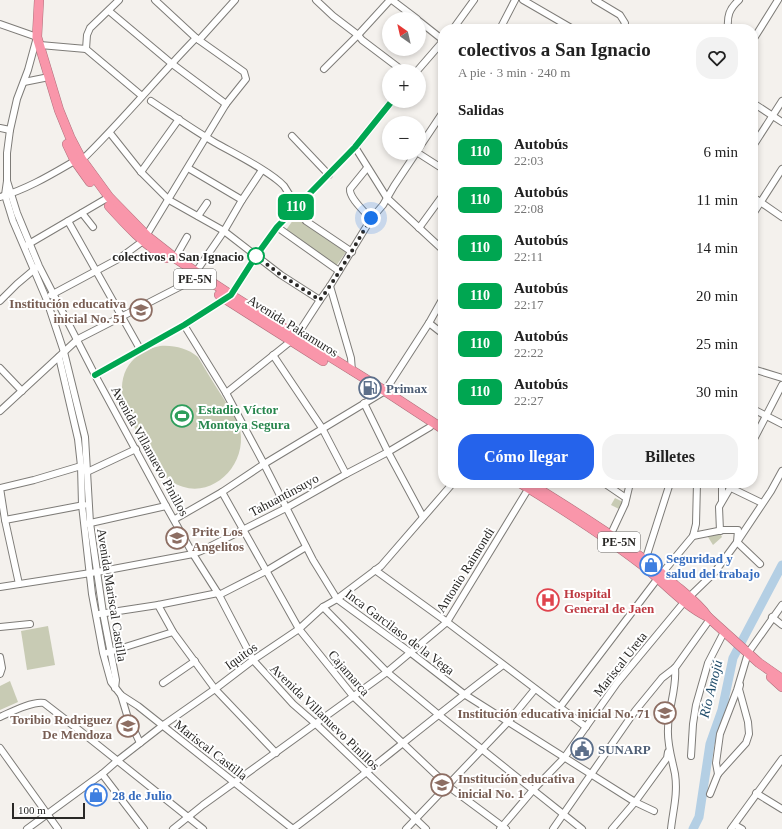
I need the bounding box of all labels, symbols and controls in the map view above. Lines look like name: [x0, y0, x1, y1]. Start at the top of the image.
north arrow: [382, 12, 426, 56]
map controls: [382, 12, 426, 160]
button: heart: [696, 37, 738, 79]
text: colectivos a San Ignacio: [458, 39, 651, 60]
button: +: [382, 64, 426, 108]
text: A pie · 3 min · 240 m: [458, 65, 570, 80]
text: Salidas: [458, 102, 504, 118]
button: −: [382, 116, 426, 160]
text: Autobús: [514, 136, 568, 152]
text: 110: [470, 144, 490, 159]
text: 6 min: [703, 144, 738, 160]
text: 22:03: [514, 153, 544, 168]
text: Autobús: [514, 184, 568, 200]
text: 110: [470, 192, 490, 207]
text: 11 min: [696, 192, 738, 208]
line badge: 110: [273, 194, 319, 220]
text: 110: [286, 199, 306, 214]
text: 22:08: [514, 201, 544, 216]
your location: [361, 208, 381, 228]
text: Autobús: [514, 232, 568, 248]
text: 110: [470, 240, 490, 255]
text: 14 min: [696, 240, 738, 256]
marker: colectivos a San Ignacio: [247, 247, 265, 265]
place label: colectivos a San Ignacio: [112, 249, 244, 264]
text: 22:11: [514, 249, 543, 264]
road number: PE-5N: [174, 269, 216, 289]
text: Autobús: [514, 280, 568, 296]
text: 110: [470, 288, 490, 303]
text: 20 min: [696, 288, 738, 304]
street label: Avenida Pakamuros: [245, 292, 341, 360]
place label: Institución educativa inicial No. 51: [9, 296, 126, 326]
school or university icon: Institución educativa inicial No. 51: [128, 297, 154, 323]
text: 22:17: [514, 297, 544, 312]
text: Autobús: [514, 328, 568, 344]
text: 110: [470, 336, 490, 351]
text: 25 min: [696, 336, 738, 352]
text: 22:22: [514, 345, 544, 360]
fuel station icon: Primax: [357, 375, 383, 401]
text: Autobús: [514, 376, 568, 392]
place label: Primax: [386, 381, 428, 396]
street label: Avenida Villanuevo Pinillos: [108, 383, 192, 519]
text: 110: [470, 384, 490, 399]
text: 30 min: [696, 384, 738, 400]
text: 22:27: [514, 393, 544, 408]
place label: Estadio Víctor Montoya Segura: [198, 402, 291, 432]
sports icon: Estadio Víctor Montoya Segura: [169, 403, 195, 429]
button: Cómo llegar: [458, 434, 594, 480]
button: Billetes: [602, 434, 738, 480]
street label: Tahuantinsuyo: [247, 470, 321, 520]
place label: Prite Los Angelitos: [192, 524, 244, 554]
school or university icon: Prite Los Angelitos: [164, 525, 190, 551]
street label: Antonio Raimondi: [433, 525, 497, 615]
street label: Avenida Mariscal Castilla: [94, 527, 130, 663]
road number: PE-5N: [598, 532, 640, 552]
place label: Seguridad y salud del trabajo: [666, 551, 760, 581]
shop icon: Seguridad y salud del trabajo: [638, 552, 664, 578]
street label: Inca Garcilaso de la Vega: [343, 586, 458, 678]
place label: Hospital General de Jaen: [564, 586, 655, 616]
hospital icon: Hospital General de Jaen: [535, 587, 561, 613]
street label: Mariscal Ureta: [590, 629, 650, 699]
street label: Iquitos: [222, 639, 260, 673]
street label: Cajamarca: [325, 647, 373, 699]
water label: Río Amojú: [696, 658, 725, 721]
street label: Avenida Villanuevo Pinillos: [267, 661, 383, 773]
school or university icon: Institución educativa inicial No. 71: [652, 700, 678, 726]
place label: Institución educativa inicial No. 71: [458, 706, 650, 721]
place label: Toribio Rodriguez De Mendoza: [10, 712, 112, 742]
school or university icon: Toribio Rodriguez De Mendoza: [115, 713, 141, 739]
street label: Mariscal Castilla: [172, 717, 251, 783]
public building icon: SUNARP: [569, 736, 595, 762]
place label: SUNARP: [598, 742, 651, 757]
place label: Institución educativa inicial No. 1: [458, 771, 575, 801]
school or university icon: Institución educativa inicial No. 1: [429, 772, 455, 798]
shop icon: 28 de Julio: [83, 782, 109, 808]
place label: 28 de Julio: [112, 788, 172, 803]
scale bar: [12, 801, 85, 820]
text: 100 m: [18, 804, 46, 816]

